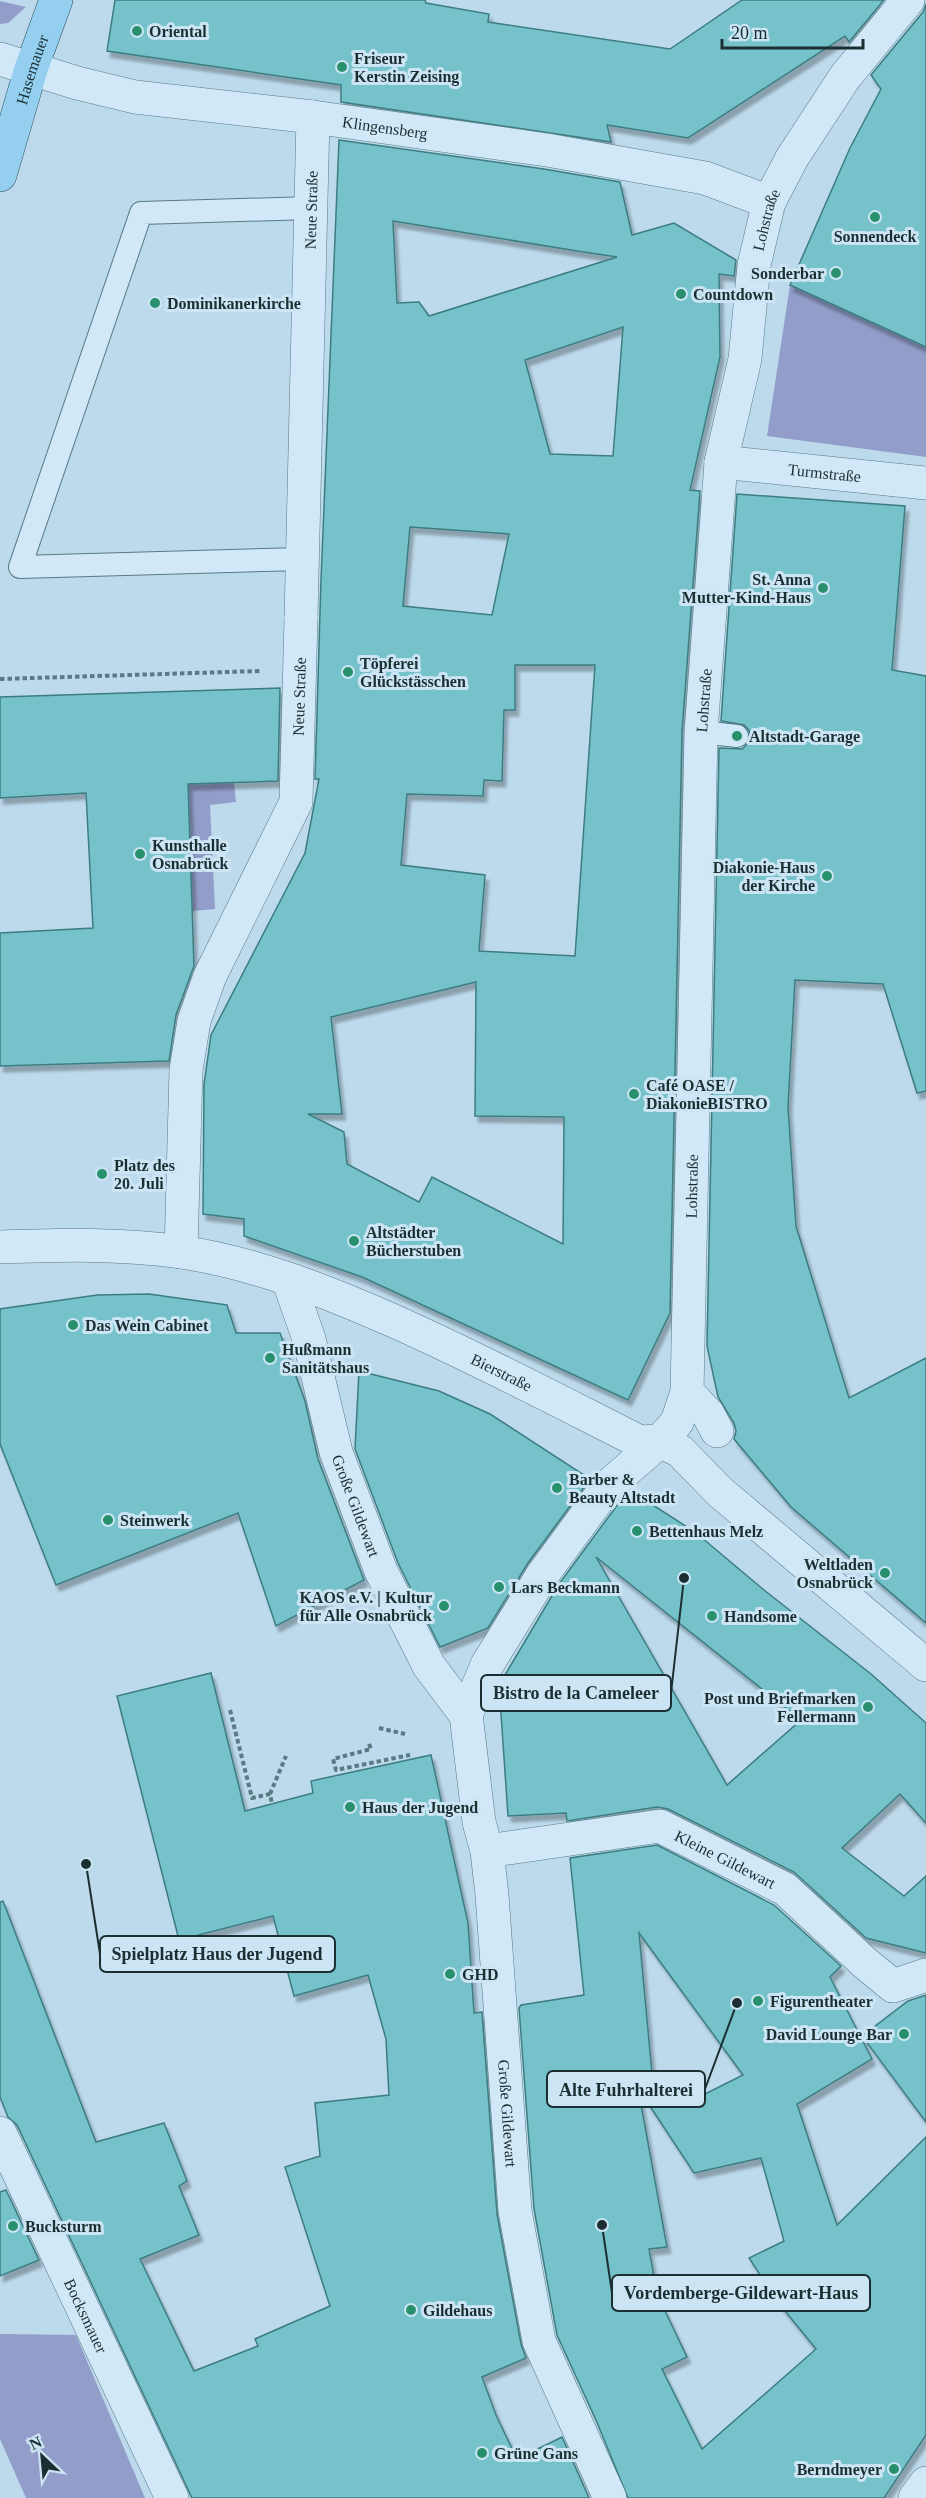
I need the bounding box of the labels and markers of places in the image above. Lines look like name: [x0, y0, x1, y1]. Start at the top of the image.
place label: Oriental: [149, 23, 207, 40]
marker: Oriental: [130, 24, 144, 38]
place label: Friseur Kerstin Zeising: [354, 50, 459, 86]
marker: Friseur Kerstin Zeising: [335, 60, 349, 74]
marker: Sonnendeck: [868, 210, 882, 224]
place label: Sonnendeck: [834, 228, 916, 245]
place label: Sonderbar: [751, 265, 824, 282]
marker: Sonderbar: [829, 266, 843, 280]
place label: Countdown: [693, 286, 773, 303]
marker: Countdown: [674, 287, 688, 301]
place label: Dominikanerkirche: [167, 295, 301, 312]
marker: Dominikanerkirche: [148, 296, 162, 310]
place label: St. Anna Mutter-Kind-Haus: [682, 571, 811, 606]
marker: St. Anna Mutter-Kind-Haus: [816, 581, 830, 595]
place label: Töpferei Glückstässchen: [360, 655, 466, 690]
marker: Töpferei Glückstässchen: [341, 665, 355, 679]
place label: Altstadt-Garage: [749, 728, 860, 746]
marker: Altstadt-Garage: [730, 729, 744, 743]
place label: Kunsthalle Osnabrück: [152, 837, 229, 872]
marker: Kunsthalle Osnabrück: [133, 847, 147, 861]
place label: Diakonie-Haus der Kirche: [713, 859, 815, 894]
marker: Diakonie-Haus der Kirche: [820, 869, 834, 883]
place label: Café OASE / DiakonieBISTRO: [646, 1077, 768, 1112]
marker: Café OASE / DiakonieBISTRO: [627, 1087, 641, 1101]
place label: Platz des 20. Juli: [114, 1157, 175, 1192]
marker: Platz des 20. Juli: [95, 1167, 109, 1181]
place label: Altstädter Bücherstuben: [366, 1224, 461, 1259]
marker: Altstädter Bücherstuben: [347, 1234, 361, 1248]
place label: Das Wein Cabinet: [85, 1317, 209, 1334]
marker: Das Wein Cabinet: [66, 1318, 80, 1332]
place label: Hußmann Sanitätshaus: [282, 1341, 369, 1376]
marker: Hußmann Sanitätshaus: [263, 1351, 277, 1365]
place label: Barber & Beauty Altstadt: [569, 1471, 676, 1507]
marker: Barber & Beauty Altstadt: [550, 1481, 564, 1495]
place label: Steinwerk: [120, 1512, 189, 1529]
marker: Steinwerk: [101, 1513, 115, 1527]
place label: Bettenhaus Melz: [649, 1523, 763, 1540]
marker: Bettenhaus Melz: [630, 1524, 644, 1538]
place label: Weltladen Osnabrück: [797, 1556, 873, 1591]
marker: Weltladen Osnabrück: [878, 1566, 892, 1580]
place label: Lars Beckmann: [511, 1579, 620, 1596]
marker: Lars Beckmann: [492, 1580, 506, 1594]
place label: KAOS e.V. | Kultur für Alle Osnabrück: [299, 1589, 432, 1624]
marker: KAOS e.V. | Kultur für Alle Osnabrück: [437, 1599, 451, 1613]
place label: Handsome: [724, 1608, 797, 1625]
marker: Handsome: [705, 1609, 719, 1623]
callout: Bistro de la Cameleer: [481, 1675, 671, 1711]
place label: Post und Briefmarken Fellermann: [704, 1690, 856, 1725]
marker: Post und Briefmarken Fellermann: [861, 1700, 875, 1714]
place label: Haus der Jugend: [362, 1799, 478, 1817]
marker: Haus der Jugend: [343, 1800, 357, 1814]
callout: Spielplatz Haus der Jugend: [100, 1936, 335, 1972]
place label: GHD: [462, 1966, 498, 1983]
marker: GHD: [443, 1967, 457, 1981]
place label: Figurentheater: [770, 1993, 873, 2011]
marker: Figurentheater: [751, 1994, 765, 2008]
place label: David Lounge Bar: [766, 2026, 892, 2044]
marker: David Lounge Bar: [897, 2027, 911, 2041]
callout: Alte Fuhrhalterei: [547, 2071, 705, 2107]
place label: Bucksturm: [25, 2218, 102, 2235]
marker: Bucksturm: [6, 2219, 20, 2233]
callout: Vordemberge-Gildewart-Haus: [612, 2275, 870, 2311]
place label: Gildehaus: [423, 2302, 492, 2319]
marker: Gildehaus: [404, 2303, 418, 2317]
place label: Grüne Gans: [494, 2445, 578, 2462]
marker: Grüne Gans: [475, 2446, 489, 2460]
place label: Berndmeyer: [797, 2461, 882, 2479]
marker: Berndmeyer: [887, 2462, 901, 2476]

